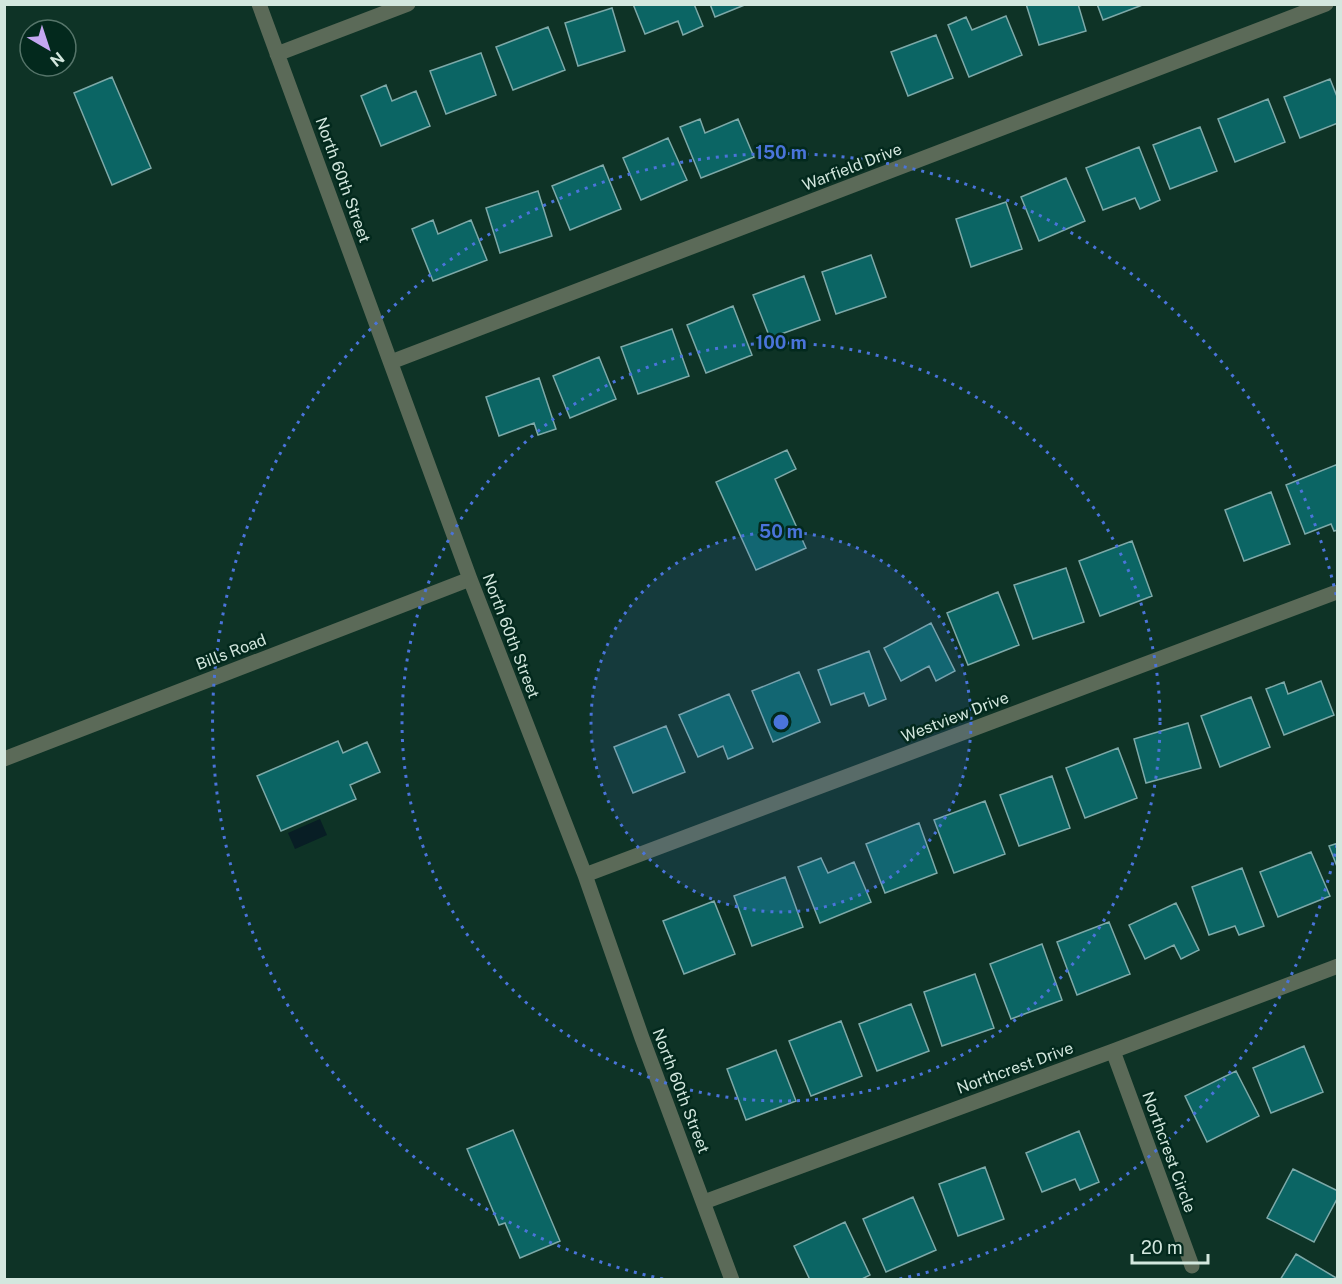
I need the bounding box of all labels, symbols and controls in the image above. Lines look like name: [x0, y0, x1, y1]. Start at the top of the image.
north arrow: [18, 18, 78, 78]
text: N: [46, 48, 68, 71]
street label: North 60th Street: [311, 115, 375, 245]
street label: Warfield Drive: [800, 139, 904, 195]
text: 150 m: [755, 142, 807, 163]
text: 100 m: [755, 332, 807, 353]
text: 50 m: [759, 521, 803, 542]
street label: North 60th Street: [478, 571, 544, 701]
street label: Bills Road: [193, 630, 269, 674]
street label: Westview Drive: [899, 688, 1011, 746]
centre of rings: [771, 712, 791, 732]
street label: North 60th Street: [648, 1026, 714, 1156]
street label: Northcrest Drive: [954, 1038, 1076, 1098]
street label: Northcrest Circle: [1138, 1089, 1200, 1215]
scale bar: [1132, 1227, 1208, 1265]
text: 20 m: [1141, 1237, 1183, 1258]

